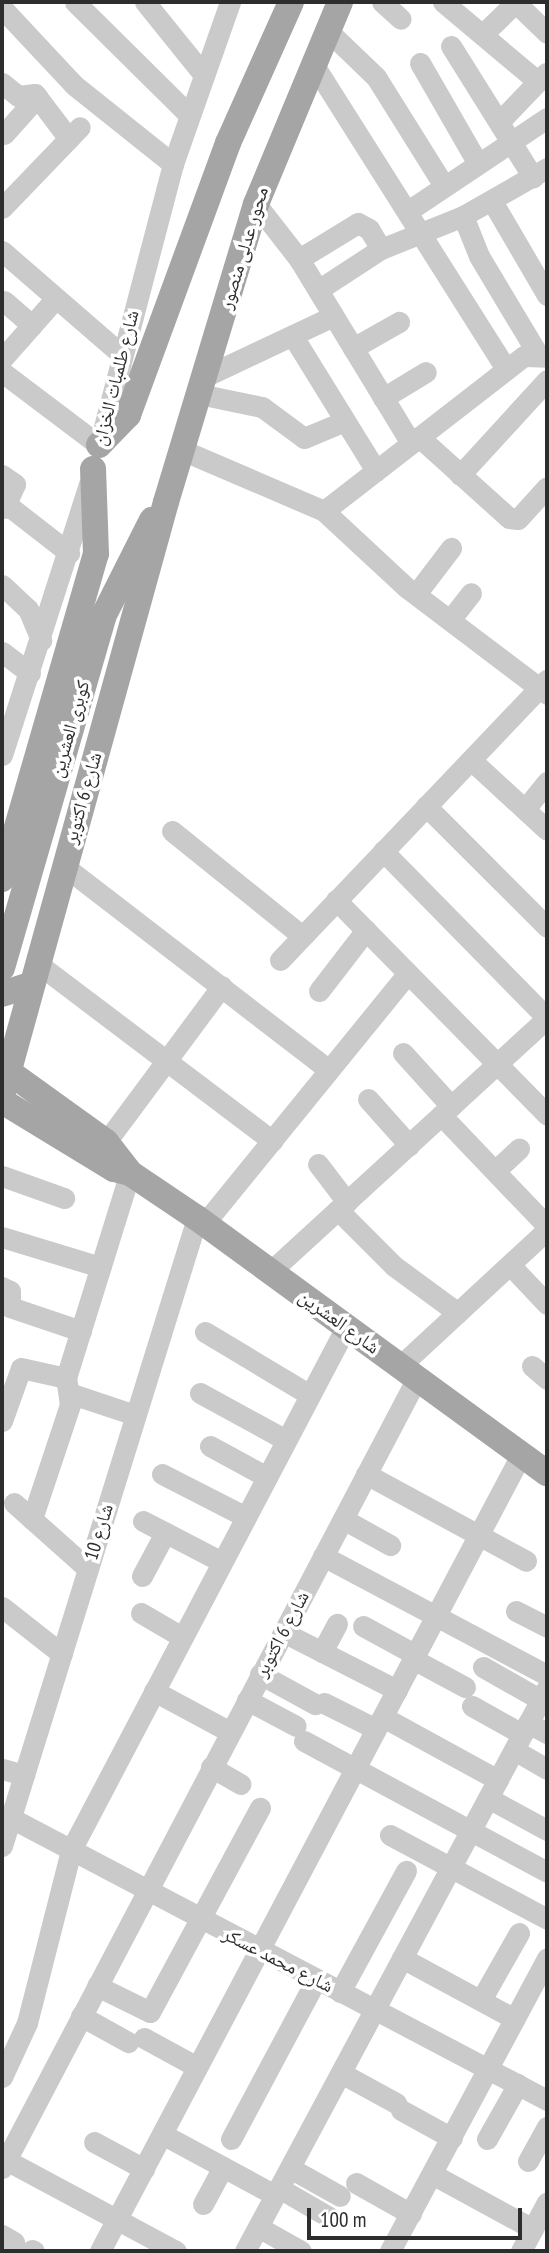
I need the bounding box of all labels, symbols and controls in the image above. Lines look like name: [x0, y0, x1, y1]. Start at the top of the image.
street label: محور عدلى منصور: [215, 184, 273, 312]
street label: شارع طلمبات الخزان: [88, 308, 144, 448]
street label: كوبرى العشرين: [45, 678, 95, 780]
street label: شارع 6 اكتوبر: [59, 750, 107, 846]
street label: شارع العشرين: [294, 1285, 384, 1359]
street label: شارع 10: [80, 1501, 118, 1563]
street label: شارع 6 اكتوبر: [250, 1587, 314, 1681]
street label: شارع محمد عسكر: [219, 1922, 337, 1998]
scale bar: [311, 2194, 526, 2238]
text: 100 m: [320, 2206, 366, 2233]

